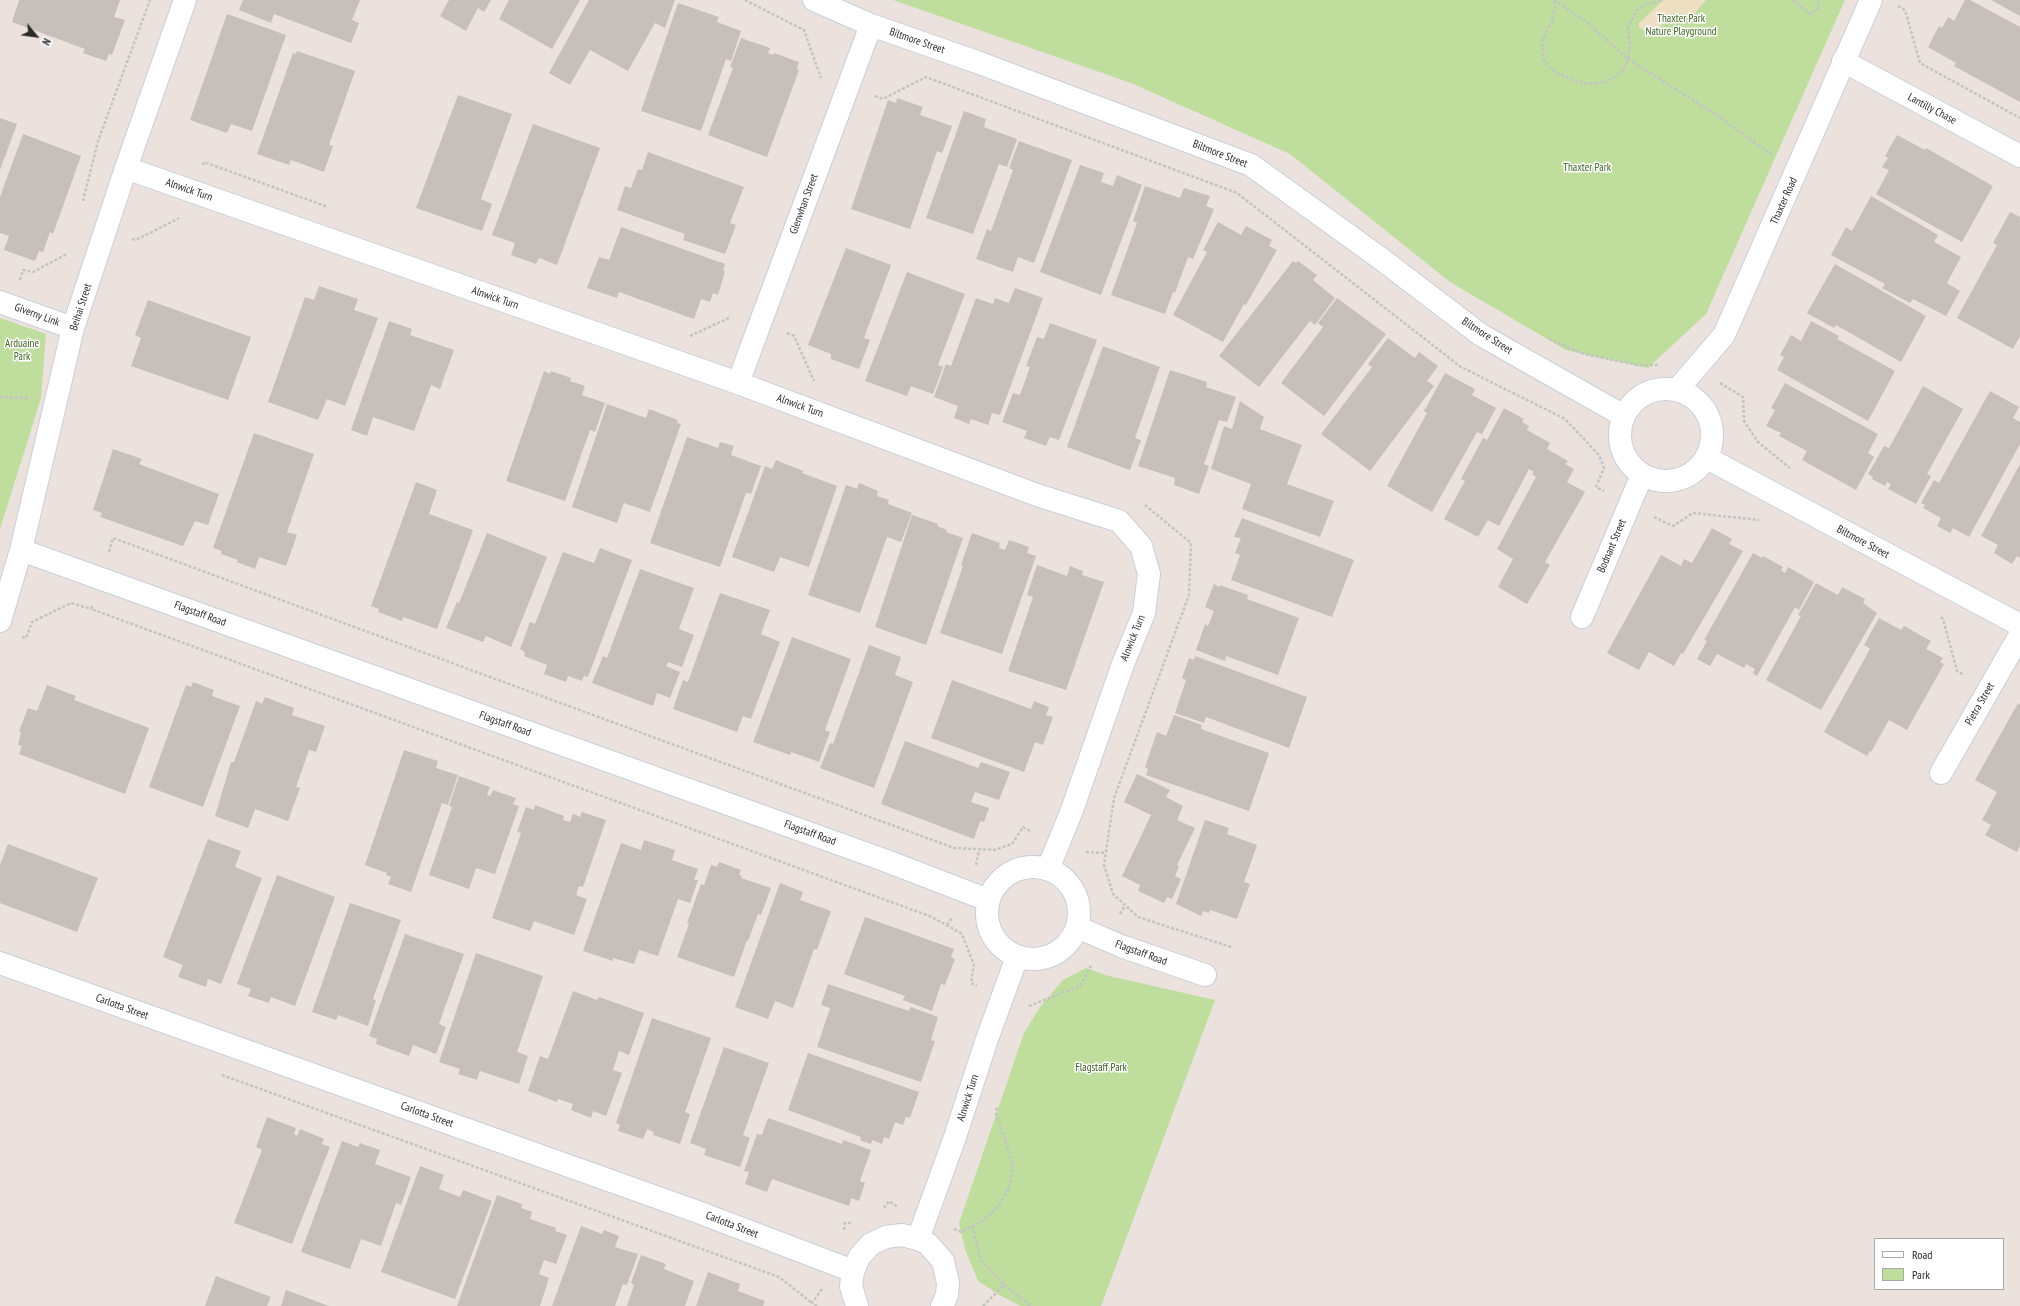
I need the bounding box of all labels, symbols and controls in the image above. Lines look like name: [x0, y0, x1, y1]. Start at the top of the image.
park label: Thaxter Park Nature Playground: [1646, 12, 1716, 38]
north arrow: [16, 16, 56, 56]
street label: Biltmore Street: [888, 25, 946, 57]
text: N: [39, 36, 54, 48]
street label: Lantilly Chase: [1905, 91, 1959, 127]
street label: Biltmore Street: [1191, 137, 1249, 171]
park label: Thaxter Park: [1563, 161, 1611, 175]
street label: Glenwhan Street: [787, 172, 821, 236]
street label: Thaxter Road: [1768, 175, 1800, 227]
street label: Alnwick Turn: [164, 176, 214, 204]
street label: Beihai Street: [67, 282, 95, 332]
street label: Alnwick Turn: [470, 284, 520, 312]
street label: Giverny Link: [13, 301, 61, 329]
street label: Biltmore Street: [1459, 315, 1515, 357]
park label: Arduaine Park: [5, 337, 39, 363]
street label: Alnwick Turn: [775, 391, 825, 421]
street label: Bodnant Street: [1595, 517, 1629, 575]
street label: Biltmore Street: [1834, 523, 1892, 561]
street label: Flagstaff Road: [172, 599, 228, 629]
street label: Alnwick Turn: [1118, 613, 1148, 663]
street label: Pietra Street: [1962, 680, 1998, 728]
street label: Flagstaff Road: [477, 709, 533, 739]
street label: Flagstaff Road: [782, 818, 838, 848]
street label: Flagstaff Road: [1113, 938, 1169, 968]
street label: Carlotta Street: [94, 991, 150, 1023]
park label: Flagstaff Park: [1075, 1061, 1127, 1075]
street label: Alnwick Turn: [954, 1073, 982, 1123]
street label: Carlotta Street: [399, 1099, 455, 1131]
street label: Carlotta Street: [704, 1209, 760, 1241]
legend: [1874, 1238, 2004, 1290]
text: Road: [1912, 1247, 1932, 1262]
text: Park: [1912, 1267, 1930, 1282]

